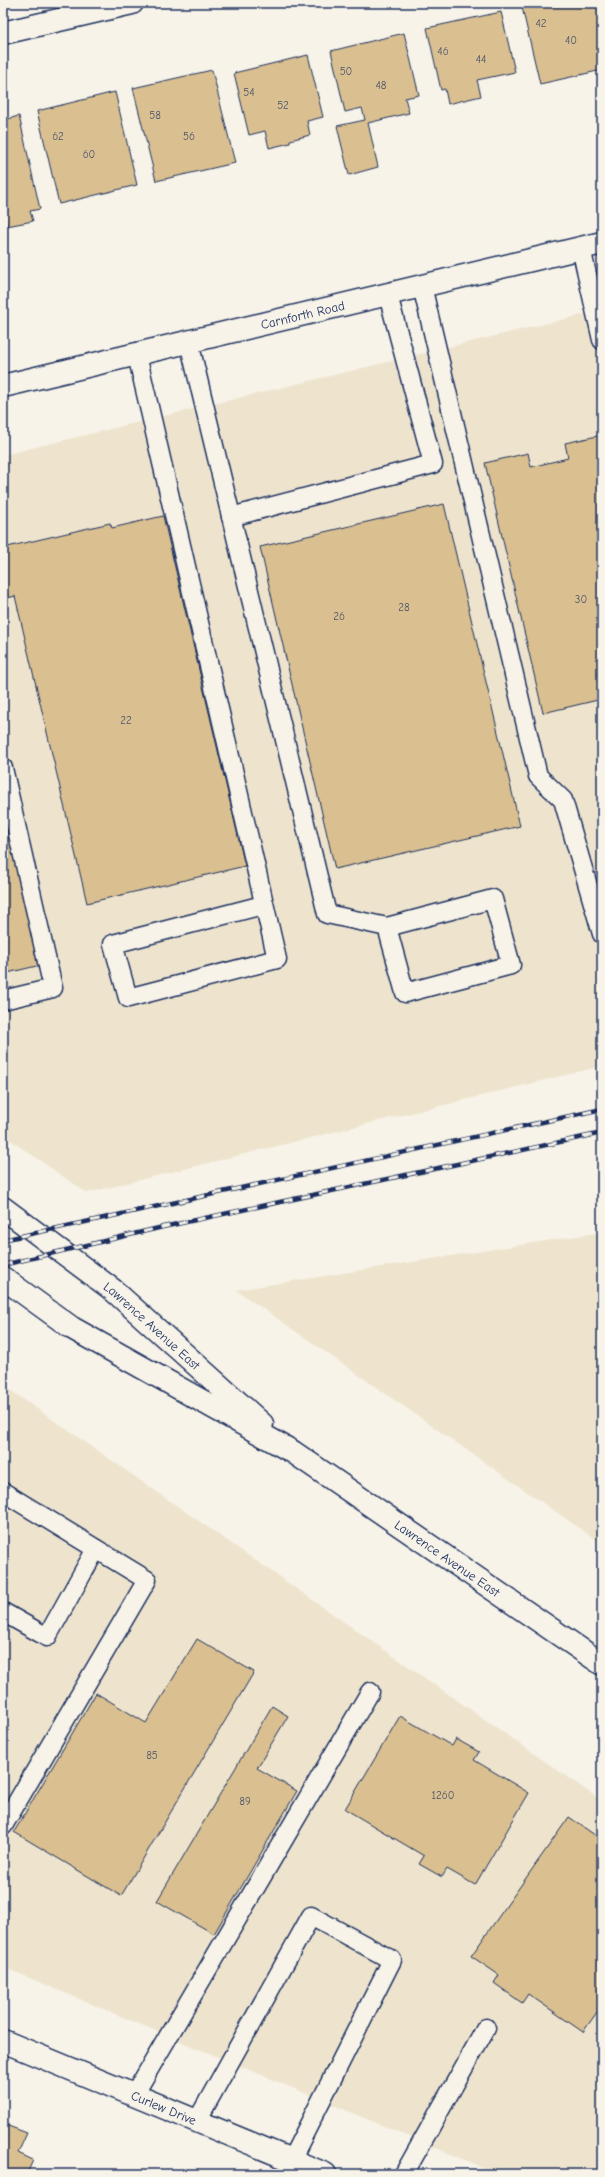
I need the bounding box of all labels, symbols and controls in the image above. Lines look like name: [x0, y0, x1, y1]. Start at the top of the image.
house number: 42: [535, 17, 547, 30]
house number: 40: [565, 34, 577, 47]
house number: 46: [437, 45, 449, 58]
house number: 44: [476, 53, 486, 66]
house number: 50: [340, 65, 352, 78]
house number: 48: [376, 79, 387, 92]
house number: 54: [243, 86, 255, 99]
house number: 52: [277, 99, 289, 112]
house number: 58: [149, 109, 161, 122]
house number: 62: [52, 130, 64, 143]
house number: 56: [183, 130, 195, 143]
house number: 60: [83, 148, 95, 161]
street label: Carnforth Road: [259, 297, 346, 332]
house number: 30: [575, 593, 587, 606]
house number: 28: [398, 601, 410, 614]
house number: 26: [333, 610, 345, 623]
house number: 22: [120, 714, 132, 727]
street label: Lawrence Avenue East: [101, 1278, 204, 1373]
street label: Lawrence Avenue East: [392, 1517, 504, 1600]
house number: 85: [146, 1749, 158, 1762]
house number: 1260: [432, 1789, 454, 1802]
house number: 89: [239, 1795, 251, 1808]
street label: Curlew Drive: [129, 2087, 199, 2128]

